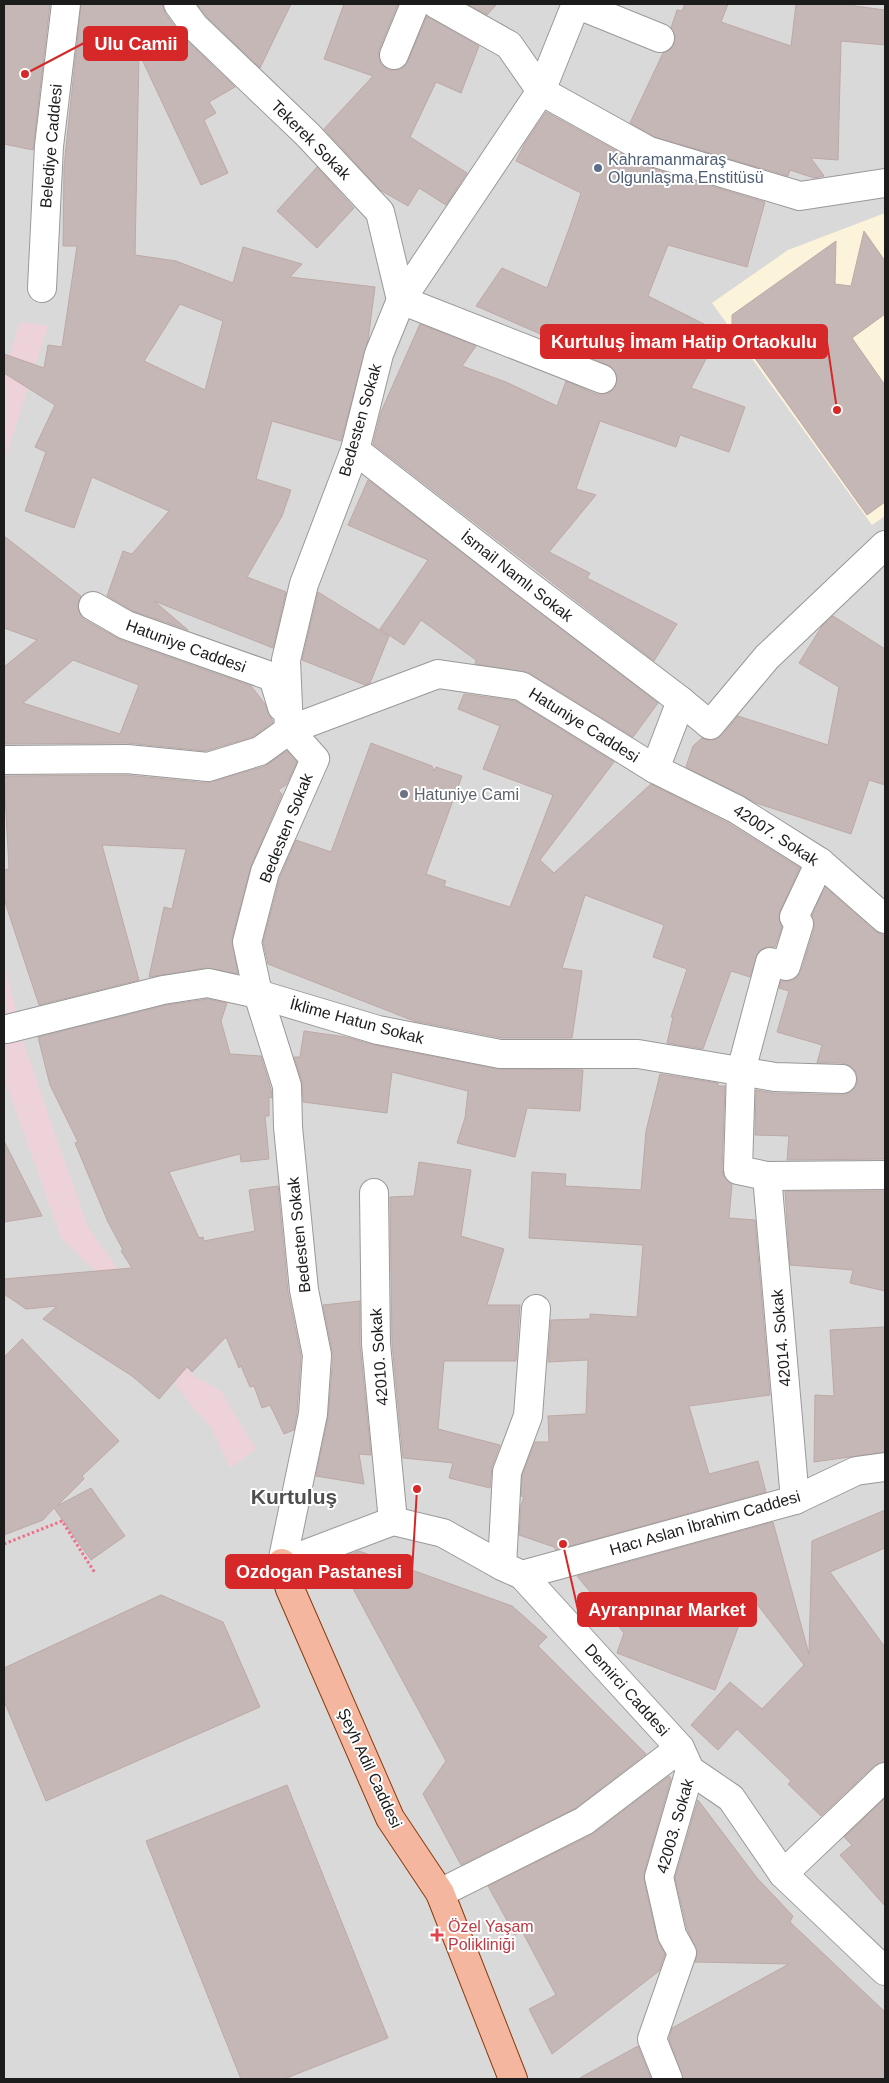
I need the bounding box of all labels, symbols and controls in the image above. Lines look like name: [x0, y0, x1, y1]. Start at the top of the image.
callout: Ulu Camii: [84, 27, 187, 60]
text: Ulu Camii: [94, 34, 178, 54]
street label: Belediye Caddesi: [37, 83, 65, 209]
street label: Tekerek Sokak: [268, 97, 355, 184]
place label: Kahramanmaraş Olgunlaşma Enstitüsü: [608, 151, 764, 186]
marker: Kahramanmaraş Olgunlaşma Enstitüsü: [592, 162, 604, 174]
callout: Kurtuluş İmam Hatip Ortaokulu: [541, 325, 827, 358]
text: Kurtuluş İmam Hatip Ortaokulu: [551, 332, 817, 352]
street label: Bedesten Sokak: [336, 361, 385, 478]
street label: İsmail Namlı Sokak: [458, 526, 578, 625]
street label: Hatuniye Caddesi: [124, 616, 248, 676]
street label: Hatuniye Caddesi: [526, 684, 642, 766]
street label: Bedesten Sokak: [256, 770, 316, 885]
place label: Hatuniye Cami: [414, 786, 519, 803]
marker: Hatuniye Cami: [398, 788, 410, 800]
street label: 42007. Sokak: [730, 801, 822, 869]
street label: İklime Hatun Sokak: [288, 994, 427, 1047]
street label: Bedesten Sokak: [284, 1175, 314, 1294]
street label: 42014. Sokak: [768, 1288, 794, 1387]
street label: 42010. Sokak: [367, 1307, 391, 1406]
district label: Kurtuluş: [251, 1485, 337, 1508]
street label: Hacı Aslan İbrahim Caddesi: [607, 1487, 802, 1558]
callout: Ozdogan Pastanesi: [226, 1555, 412, 1588]
text: Ozdogan Pastanesi: [236, 1562, 402, 1582]
callout: Ayranpınar Market: [578, 1593, 756, 1626]
text: Ayranpınar Market: [588, 1600, 746, 1620]
street label: Demirci Caddesi: [581, 1641, 673, 1739]
street label: Şeyh Adil Caddesi: [335, 1706, 405, 1830]
street label: 42003. Sokak: [653, 1776, 697, 1875]
place label: Özel Yaşam Polikliniği: [448, 1918, 534, 1953]
marker: Özel Yaşam Polikliniği: [430, 1928, 444, 1942]

